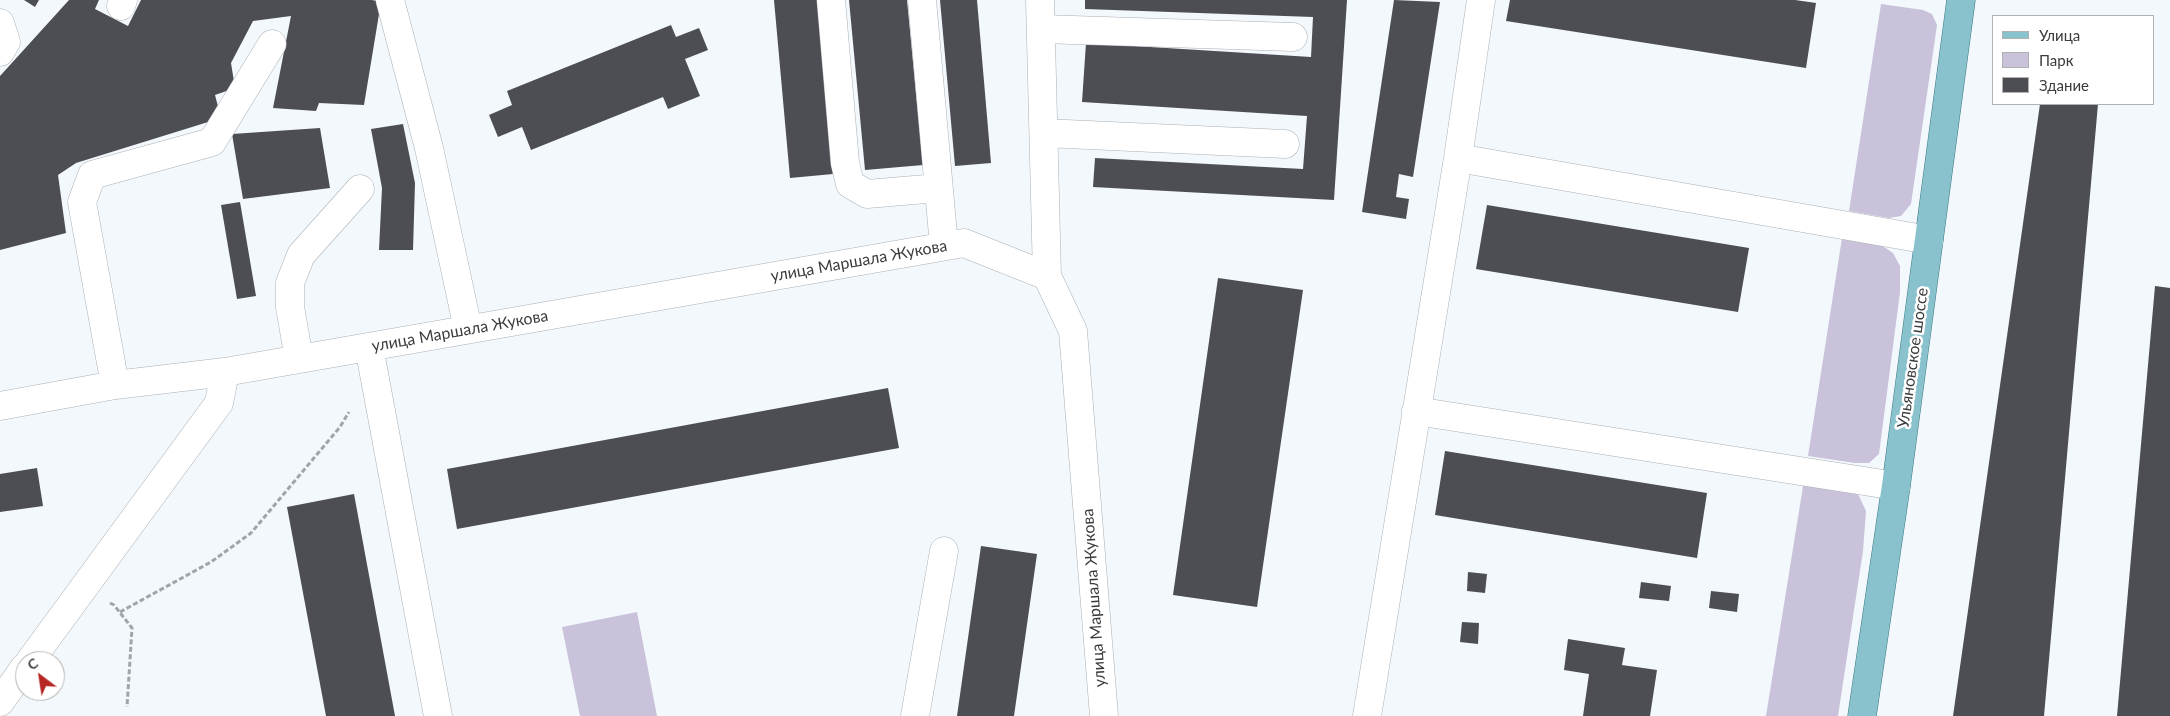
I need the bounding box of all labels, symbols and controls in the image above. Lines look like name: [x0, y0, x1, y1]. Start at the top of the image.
legend: [1992, 15, 2155, 105]
text: Улица: [2039, 26, 2080, 44]
text: Парк: [2039, 51, 2073, 69]
text: Здание: [2039, 76, 2089, 94]
street label: улица Маршала Жукова: [769, 236, 949, 286]
street label: Ульяновское шоссе: [1894, 287, 1932, 429]
street label: улица Маршала Жукова: [370, 306, 550, 356]
street label: улица Маршала Жукова: [1078, 508, 1110, 688]
north arrow: [15, 651, 65, 701]
text: С: [24, 654, 41, 673]

